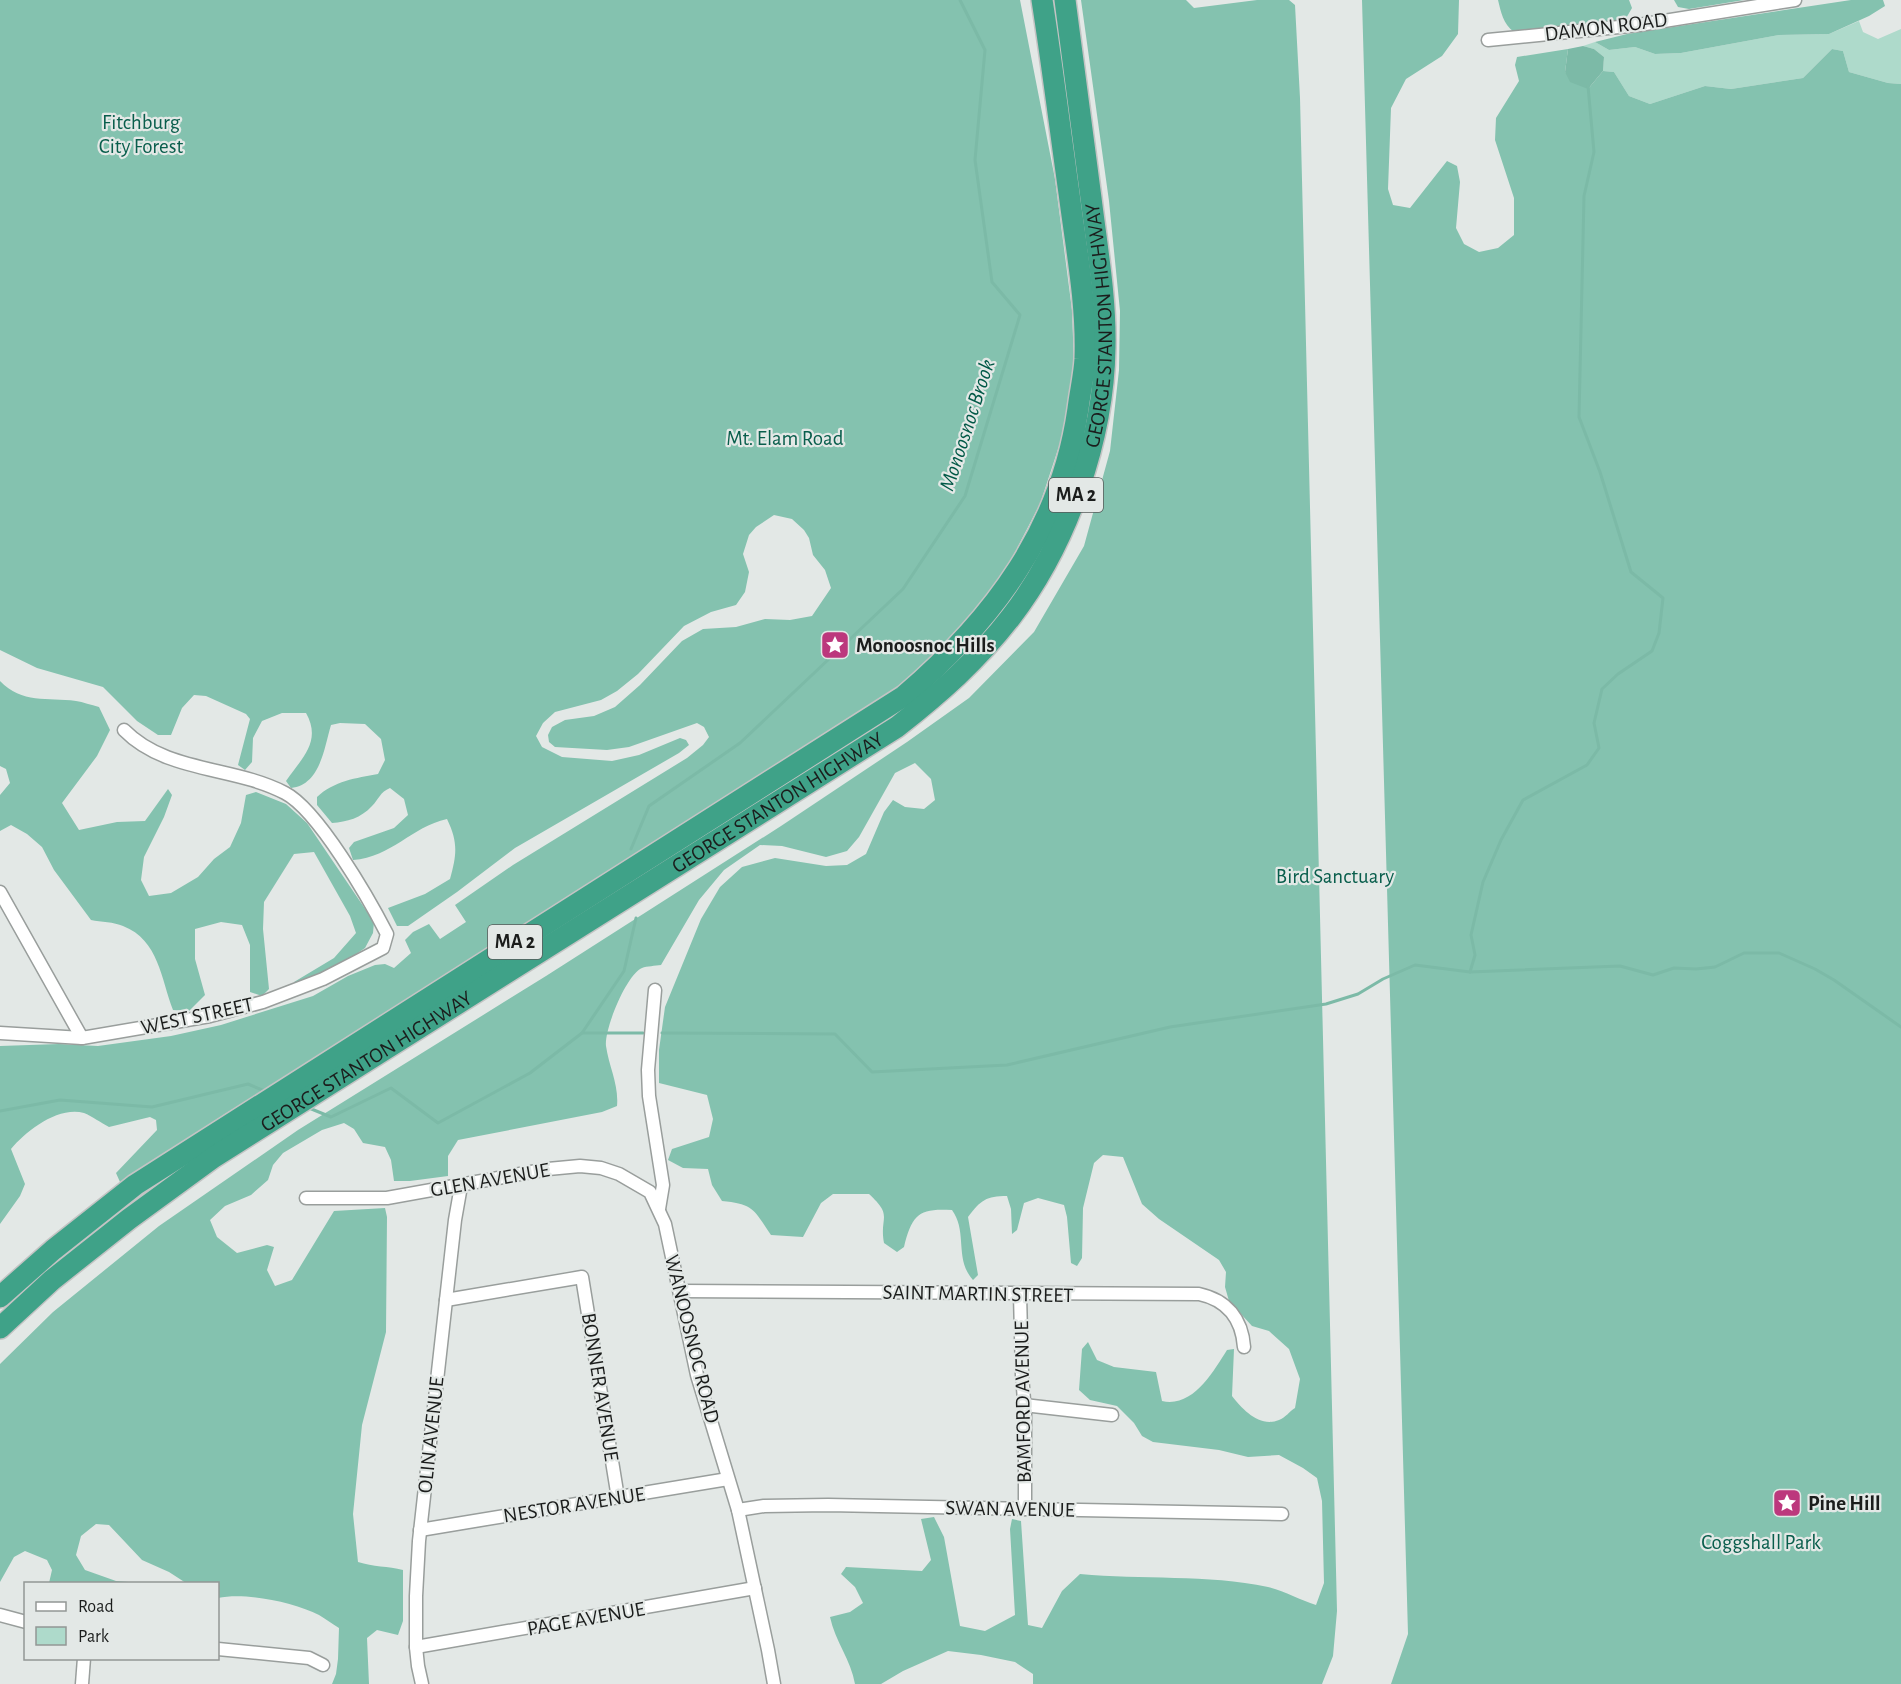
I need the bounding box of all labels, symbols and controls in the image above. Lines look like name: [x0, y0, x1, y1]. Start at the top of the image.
street label: DAMON ROAD: [1544, 9, 1668, 45]
park label: Fitchburg City Forest: [99, 112, 184, 157]
street label: GEORGE STANTON HIGHWAY: [1081, 202, 1116, 450]
water label: Monoosnoc Brook: [935, 357, 999, 493]
park label: Mt. Elam Road: [726, 428, 844, 449]
road number: MA 2: [1049, 478, 1103, 512]
place icon: Monoosnoc Hills: [819, 629, 851, 661]
place label: Monoosnoc Hills: [856, 635, 995, 656]
street label: GEORGE STANTON HIGHWAY: [668, 728, 887, 877]
park label: Bird Sanctuary: [1276, 866, 1394, 887]
road number: MA 2: [488, 925, 542, 959]
street label: GEORGE STANTON HIGHWAY: [257, 987, 476, 1136]
street label: WEST STREET: [139, 994, 255, 1038]
street label: GLEN AVENUE: [429, 1159, 551, 1201]
street label: WANOOSNOC ROAD: [661, 1253, 723, 1425]
street label: SAINT MARTIN STREET: [882, 1282, 1074, 1306]
street label: BONNER AVENUE: [578, 1311, 622, 1463]
street label: BAMFORD AVENUE: [1011, 1321, 1035, 1483]
street label: OLIN AVENUE: [414, 1376, 448, 1494]
street label: NESTOR AVENUE: [502, 1483, 646, 1527]
place icon: Pine Hill: [1771, 1487, 1803, 1519]
place label: Pine Hill: [1808, 1493, 1880, 1514]
street label: SWAN AVENUE: [945, 1497, 1075, 1521]
park label: Coggshall Park: [1701, 1532, 1821, 1553]
legend: [24, 1582, 219, 1660]
text: Road: [78, 1598, 114, 1616]
street label: PAGE AVENUE: [526, 1598, 646, 1640]
text: Park: [78, 1628, 110, 1646]

